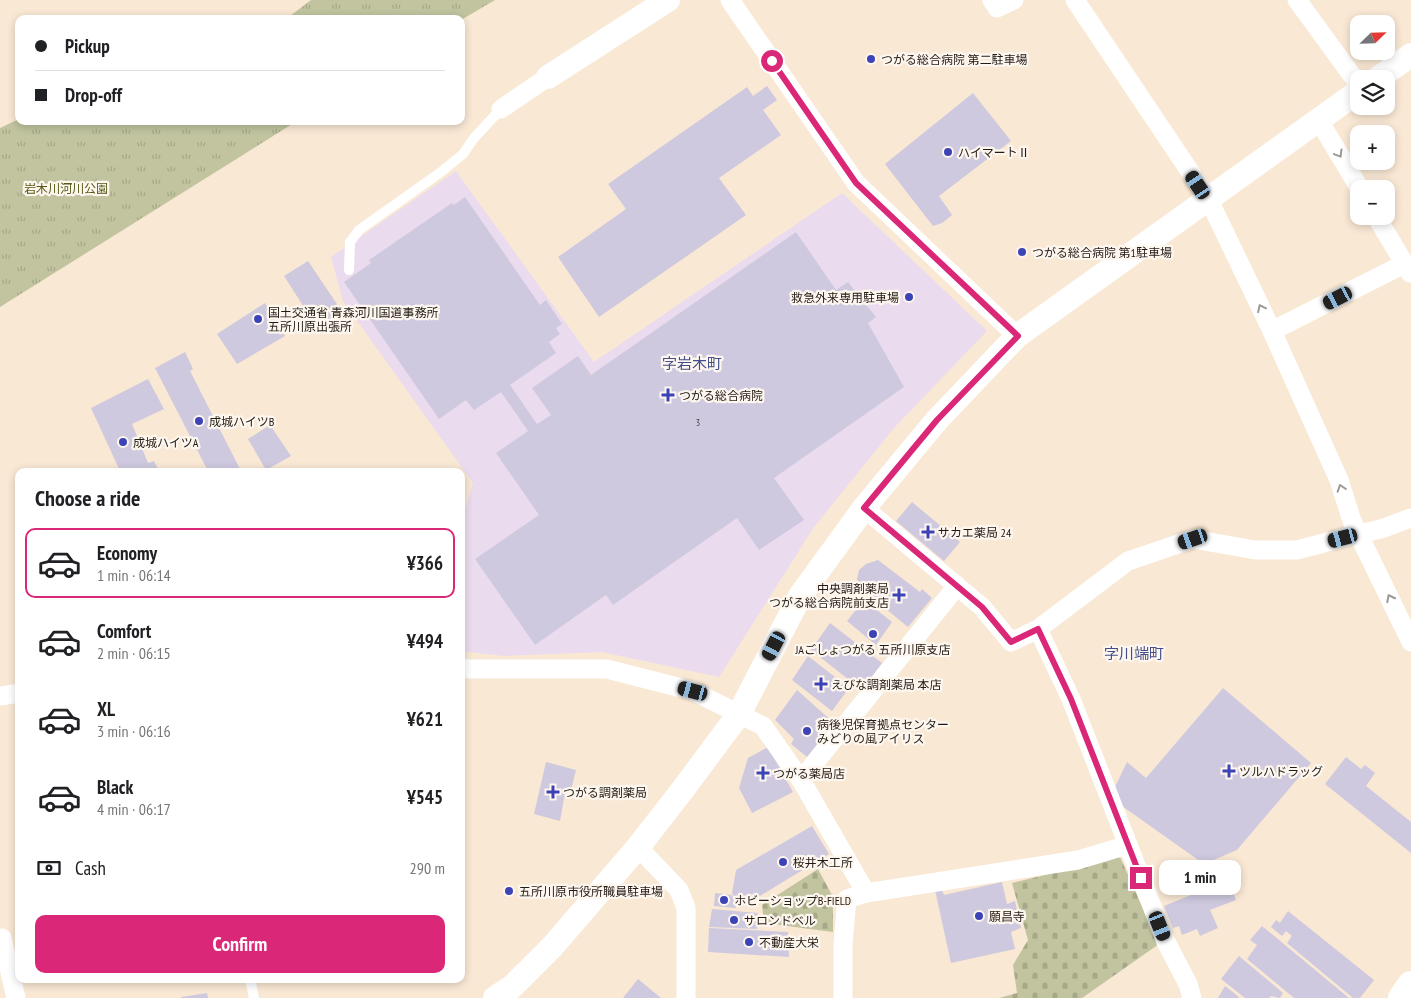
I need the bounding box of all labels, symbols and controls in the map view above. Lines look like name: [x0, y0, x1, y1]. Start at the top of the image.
north arrow: [1350, 15, 1395, 60]
map controls: [1350, 15, 1395, 225]
text: Pickup: [65, 34, 110, 58]
route start: [761, 50, 783, 72]
place label: つがる総合病院 第二駐車場: [881, 52, 1028, 67]
marker: つがる総合病院 第二駐車場: [865, 53, 877, 65]
button: layers: [1350, 70, 1395, 115]
text: Drop-off: [65, 83, 122, 107]
button: +: [1350, 125, 1395, 170]
place label: ハイマートⅡ: [958, 145, 1030, 160]
marker: ハイマートⅡ: [942, 146, 954, 158]
one-way arrow: [1333, 148, 1343, 157]
car: [1183, 168, 1212, 202]
button: −: [1350, 180, 1395, 225]
park label: 岩木川河川公園: [24, 181, 108, 196]
place label: つがる総合病院 第1駐車場: [1032, 245, 1172, 260]
marker: つがる総合病院 第1駐車場: [1016, 246, 1028, 258]
car: [1321, 285, 1354, 311]
place label: 救急外来専用駐車場: [791, 290, 899, 305]
marker: 救急外来専用駐車場: [903, 291, 915, 303]
one-way arrow: [1257, 304, 1267, 313]
place label: 国土交通省 青森河川国道事務所 五所川原出張所: [268, 305, 439, 334]
marker: 国土交通省 青森河川国道事務所 五所川原出張所: [252, 313, 264, 325]
district label: 字岩木町: [662, 354, 722, 373]
marker: つがる総合病院: [661, 388, 675, 402]
place label: つがる総合病院: [679, 388, 763, 403]
place label: 成城ハイツB: [209, 414, 275, 429]
marker: 成城ハイツB: [193, 415, 205, 427]
house number: 3: [696, 416, 700, 429]
place label: 成城ハイツA: [133, 435, 199, 450]
marker: 成城ハイツA: [117, 436, 129, 448]
text: Choose a ride: [35, 484, 140, 512]
one-way arrow: [1337, 484, 1347, 493]
place label: サカエ薬局 24: [938, 525, 1012, 540]
marker: サカエ薬局 24: [922, 526, 934, 538]
car: [1176, 527, 1209, 551]
car: [1326, 527, 1359, 549]
icon: car: [37, 541, 82, 586]
text: Economy: [97, 541, 157, 565]
text: ¥366: [407, 551, 443, 575]
text: 1 min · 06:14: [97, 565, 171, 585]
place label: 中央調剤薬局 つがる総合病院前支店: [769, 581, 889, 610]
marker: 中央調剤薬局 つがる総合病院前支店: [893, 589, 905, 601]
one-way arrow: [1386, 594, 1396, 603]
icon: car: [37, 619, 82, 664]
text: Comfort: [97, 619, 151, 643]
marker: JAごしょつがる 五所川原支店: [867, 628, 879, 640]
text: ¥494: [407, 629, 443, 653]
car: [760, 629, 787, 663]
place label: JAごしょつがる 五所川原支店: [794, 642, 951, 657]
text: 2 min · 06:15: [97, 643, 171, 663]
district label: 字川端町: [1104, 644, 1164, 663]
place label: えびな調剤薬局 本店: [831, 677, 942, 692]
marker: えびな調剤薬局 本店: [815, 678, 827, 690]
car: [676, 680, 709, 702]
icon: car: [37, 697, 82, 742]
text: XL: [97, 697, 115, 721]
text: ¥621: [407, 707, 443, 731]
place label: 病後児保育拠点センター みどりの風アイリス: [817, 717, 949, 746]
text: 3 min · 06:16: [97, 721, 171, 741]
marker: 病後児保育拠点センター みどりの風アイリス: [801, 725, 813, 737]
place label: ツルハドラッグ: [1239, 764, 1323, 779]
marker: ツルハドラッグ: [1223, 765, 1235, 777]
place label: つがる薬局店: [773, 766, 845, 781]
marker: つがる薬局店: [757, 767, 769, 779]
icon: car: [37, 775, 82, 820]
text: Black: [97, 775, 133, 799]
text: ¥545: [407, 785, 443, 809]
place label: つがる調剤薬局: [563, 785, 647, 800]
marker: つがる調剤薬局: [547, 786, 559, 798]
text: 4 min · 06:17: [97, 799, 171, 819]
icon: cash: [35, 854, 63, 882]
place label: 桜井木工所: [793, 855, 853, 870]
text: Cash: [75, 856, 106, 880]
marker: 桜井木工所: [777, 856, 789, 868]
text: 290 m: [410, 858, 445, 878]
callout: 1 min: [1158, 860, 1241, 896]
route end: [1130, 867, 1152, 889]
text: 1 min: [1184, 867, 1216, 887]
place label: 五所川原市役所職員駐車場: [519, 884, 663, 899]
marker: 五所川原市役所職員駐車場: [503, 885, 515, 897]
place label: ホビーショップB-FIELD: [734, 893, 851, 908]
marker: ホビーショップB-FIELD: [718, 894, 730, 906]
place label: 願昌寺: [989, 909, 1025, 924]
car: [1147, 909, 1172, 943]
marker: 願昌寺: [973, 910, 985, 922]
place label: サロンドベル: [744, 913, 816, 928]
marker: サロンドベル: [728, 914, 740, 926]
button: Confirm: [35, 915, 445, 973]
place label: 不動産大栄: [759, 935, 819, 950]
marker: 不動産大栄: [743, 936, 755, 948]

